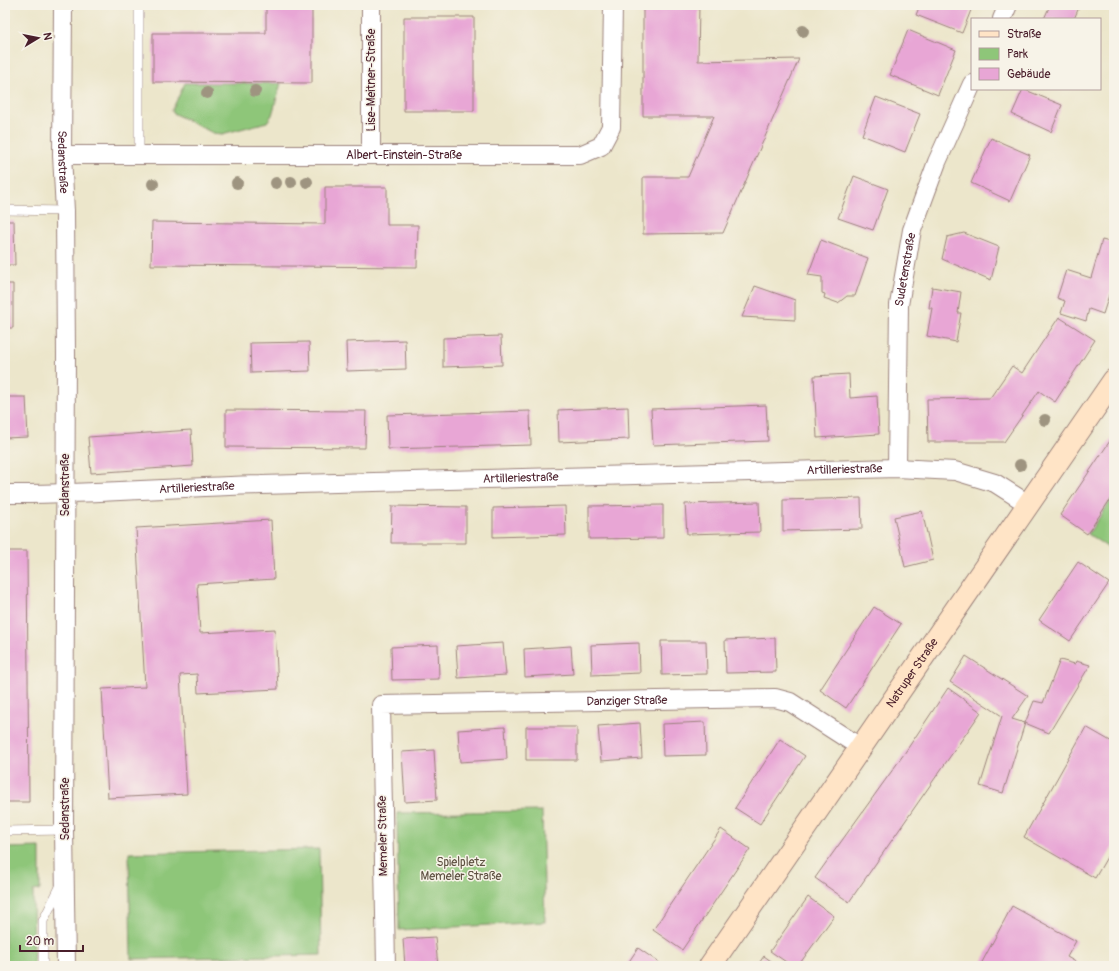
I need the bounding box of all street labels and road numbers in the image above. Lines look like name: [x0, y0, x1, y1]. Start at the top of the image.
street label: Lise-Meitner-Straße: [364, 28, 379, 132]
street label: Sedanstraße: [54, 130, 72, 194]
street label: Albert-Einstein-Straße: [346, 148, 462, 163]
street label: Sudetenstraße: [891, 231, 919, 308]
street label: Sedanstraße: [58, 453, 73, 517]
street label: Artilleriestraße: [807, 461, 883, 478]
street label: Artilleriestraße: [483, 469, 559, 486]
street label: Artilleriestraße: [159, 478, 235, 497]
street label: Natruper Straße: [883, 635, 941, 711]
street label: Danziger Straße: [586, 692, 668, 709]
street label: Sedanstraße: [58, 777, 73, 841]
street label: Memeler Straße: [375, 795, 391, 877]

